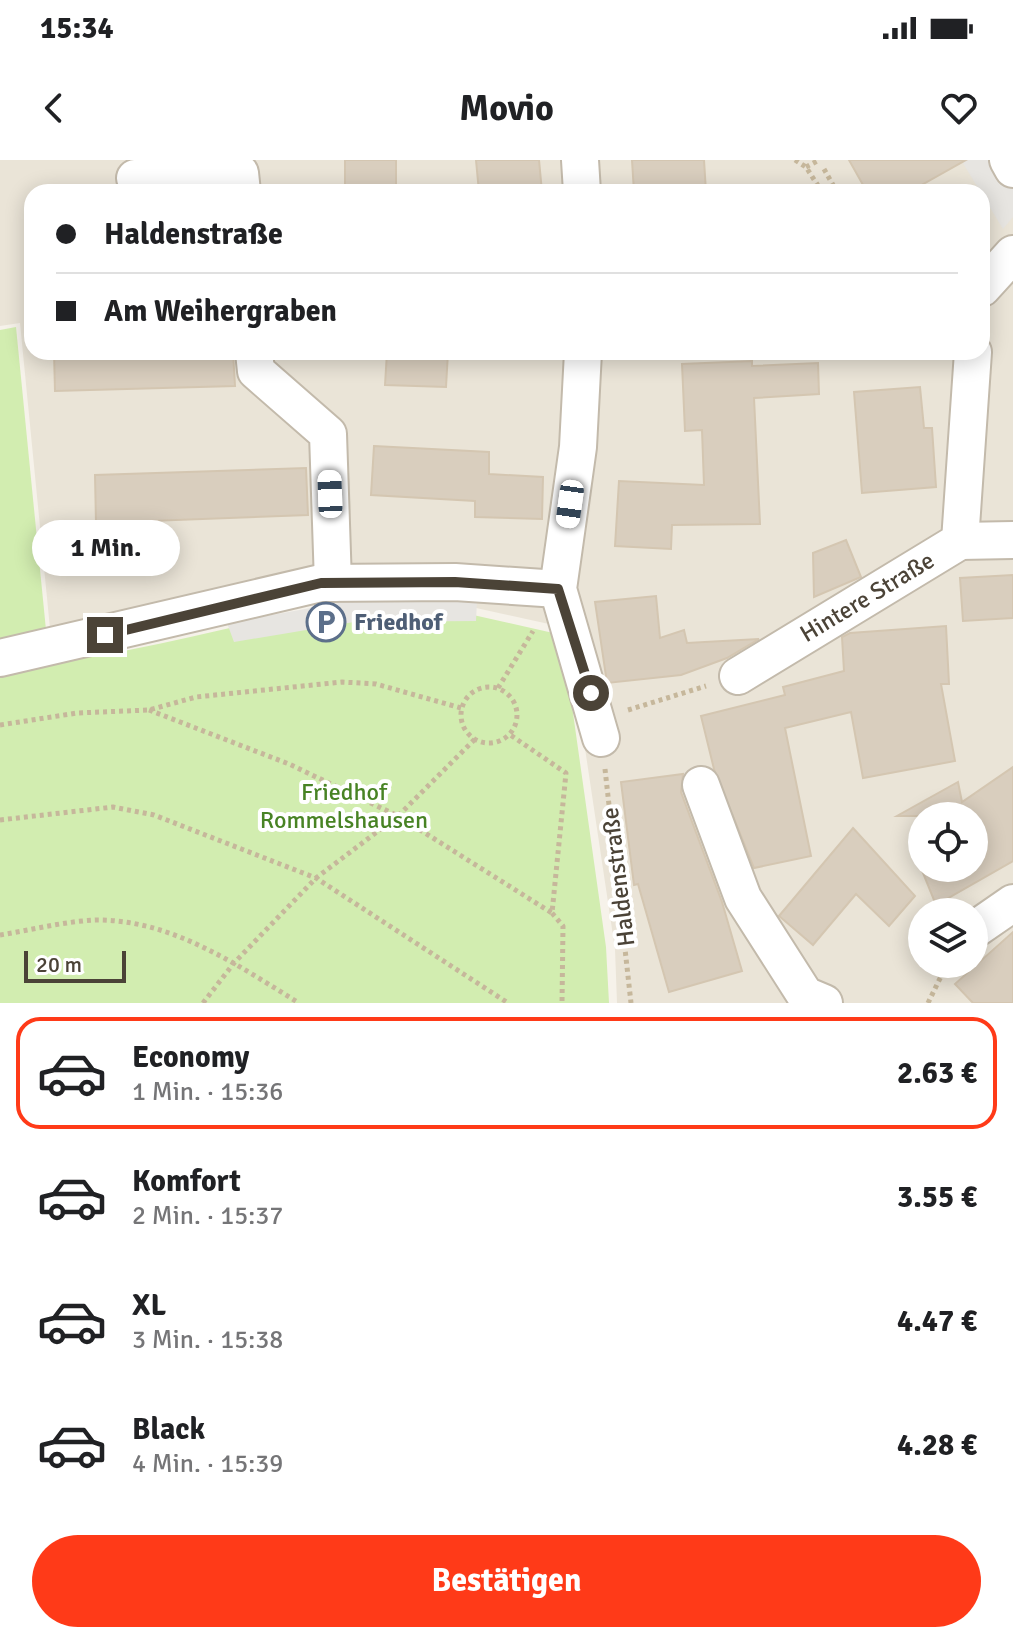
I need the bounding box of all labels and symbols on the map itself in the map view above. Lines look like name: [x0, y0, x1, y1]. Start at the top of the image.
car: [317, 470, 343, 518]
car: [555, 479, 585, 529]
callout: 1 Min.: [31, 519, 179, 575]
street label: Hintere Straße: [794, 545, 940, 649]
parking icon: Friedhof: [305, 601, 347, 643]
place label: Friedhof: [354, 607, 444, 637]
route end: [87, 617, 123, 653]
route start: [573, 675, 609, 711]
park label: Friedhof Rommelshausen: [260, 777, 428, 835]
street label: Haldenstraße: [595, 806, 641, 948]
scale bar: [24, 947, 126, 983]

